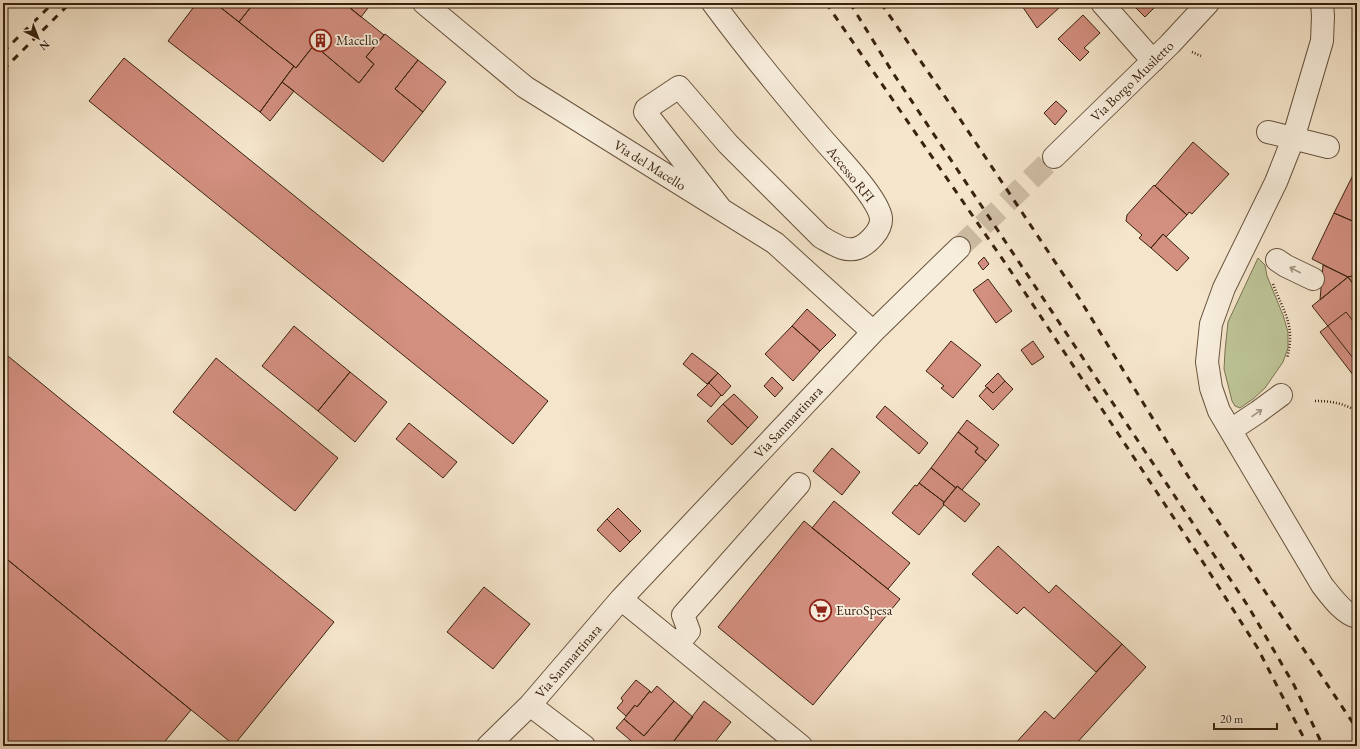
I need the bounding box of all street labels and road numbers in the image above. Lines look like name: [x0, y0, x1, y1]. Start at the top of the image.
street label: Via Borgo Musiletto: [1087, 37, 1178, 125]
street label: Via del Macello: [610, 136, 690, 194]
street label: Accesso RFI: [822, 142, 879, 206]
street label: Via Sanmartinara: [750, 382, 826, 462]
street label: Via Sanmartinara: [531, 620, 605, 702]

